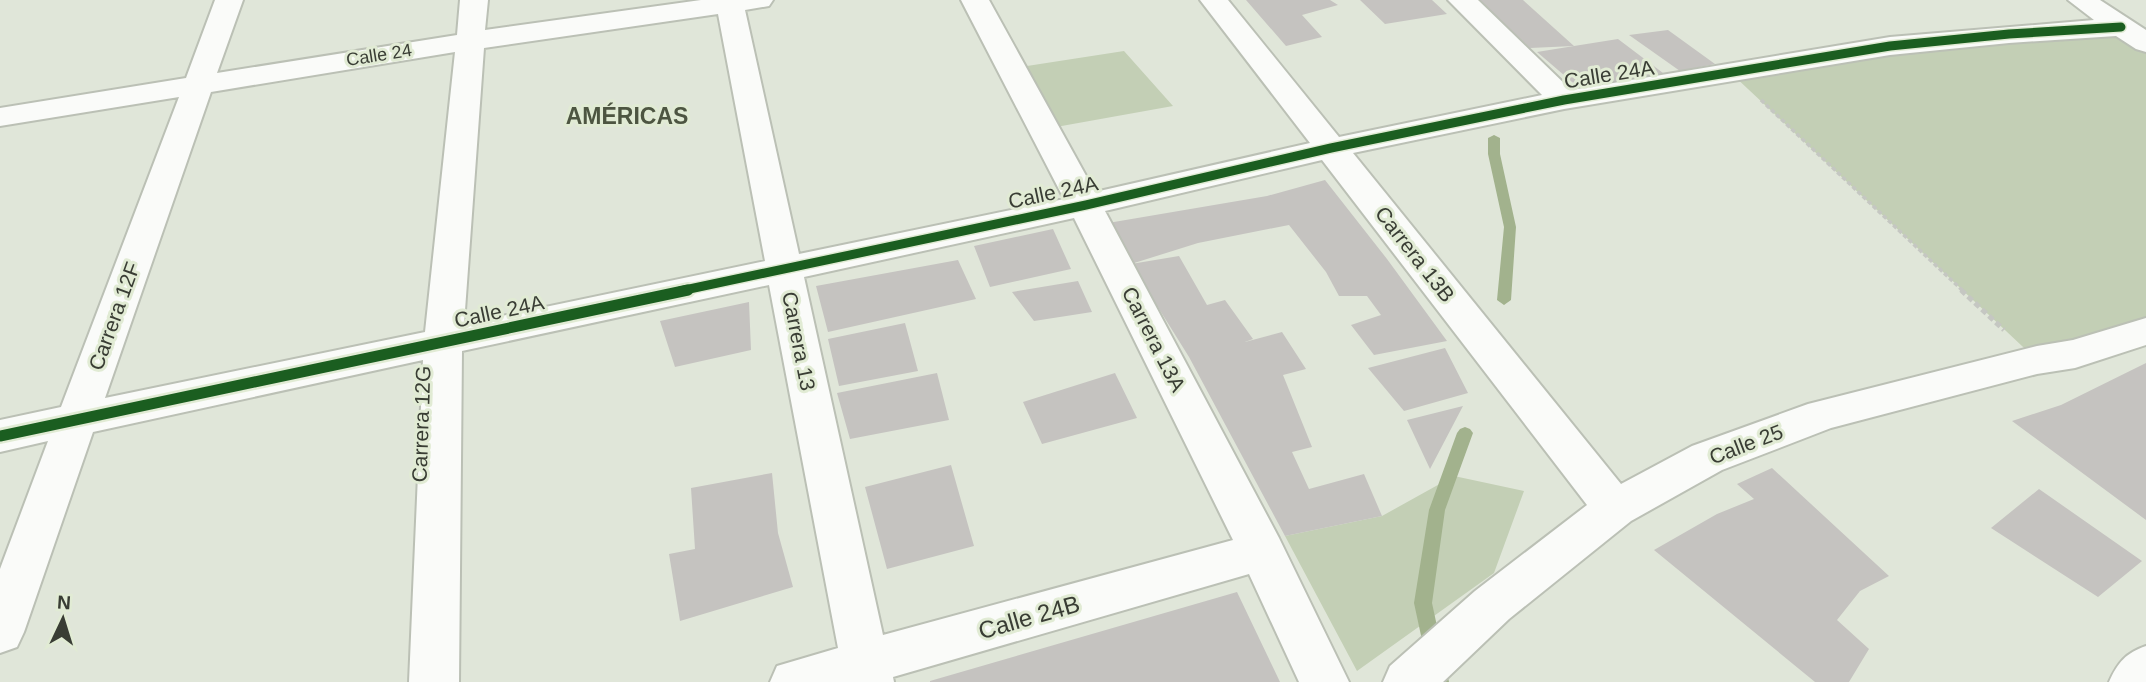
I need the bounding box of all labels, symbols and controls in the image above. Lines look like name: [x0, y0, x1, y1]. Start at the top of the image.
street label: Calle 24: [345, 40, 413, 70]
street label: Calle 24A: [1562, 56, 1656, 92]
district label: AMÉRICAS: [566, 102, 688, 129]
street label: Calle 24A: [1006, 171, 1100, 213]
street label: Carrera 13B: [1371, 202, 1459, 306]
street label: Carrera 12F: [84, 259, 144, 373]
street label: Carrera 13A: [1118, 283, 1190, 395]
street label: Calle 24A: [452, 290, 546, 332]
street label: Carrera 13: [778, 290, 820, 392]
street label: Carrera 12G: [407, 365, 435, 483]
street label: Calle 25: [1706, 419, 1786, 469]
north arrow: [28, 584, 98, 654]
street label: Calle 24B: [975, 590, 1083, 644]
text: N: [57, 592, 72, 613]

